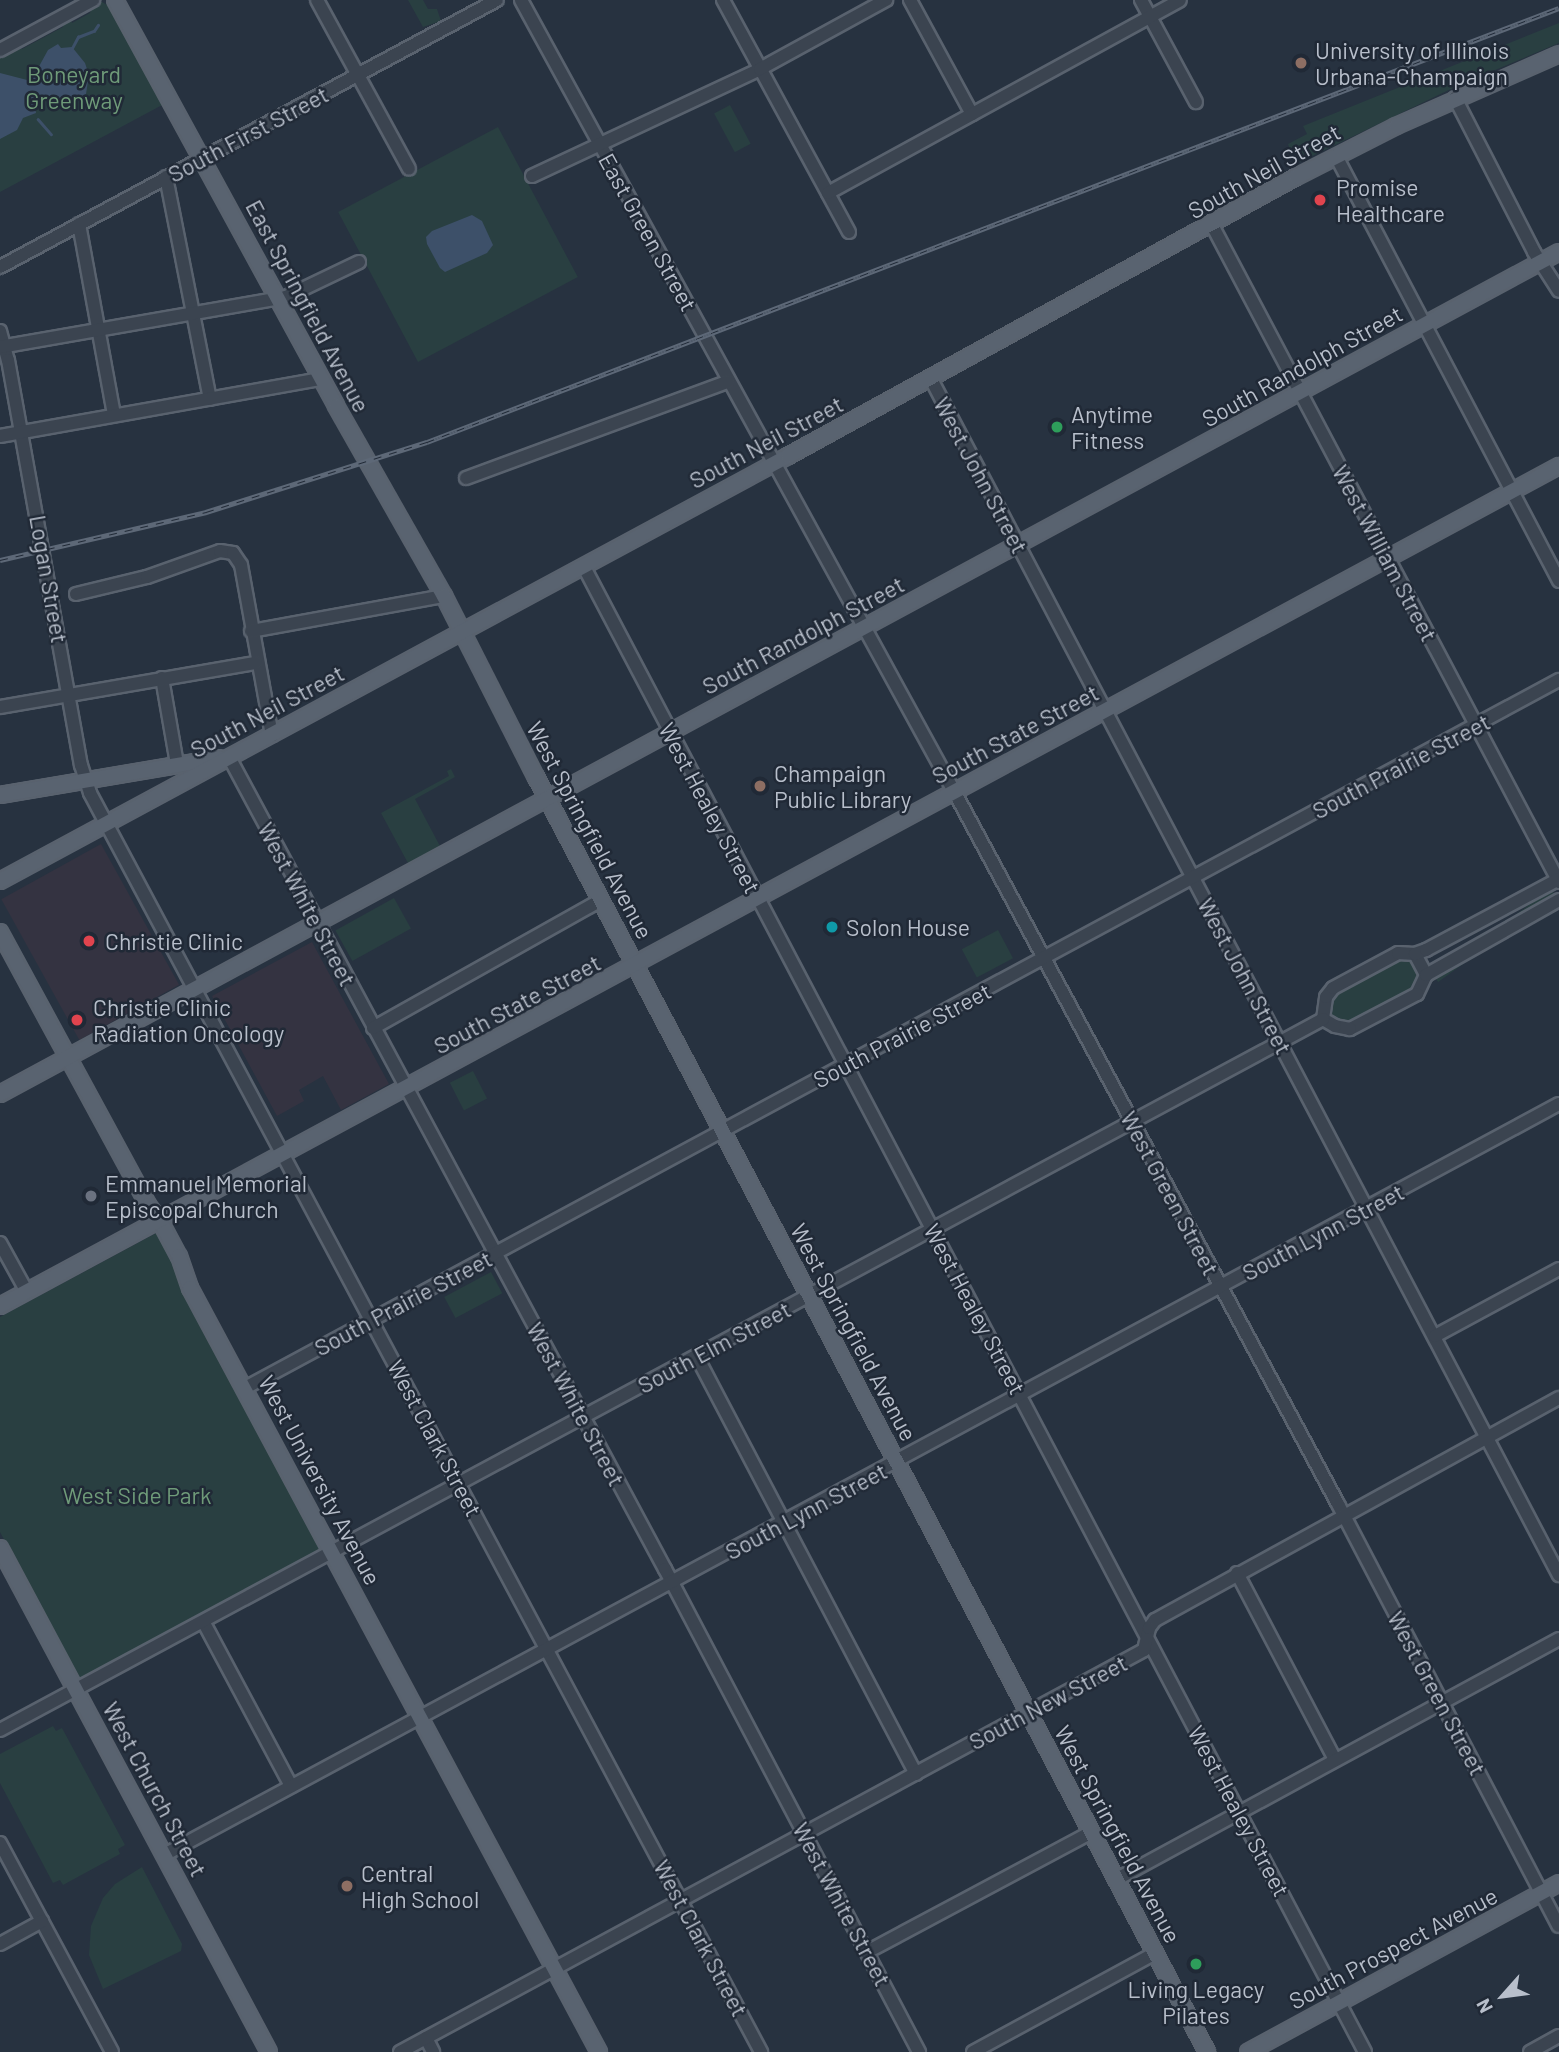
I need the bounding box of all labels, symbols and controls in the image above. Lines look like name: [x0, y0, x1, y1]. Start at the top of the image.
place label: University of Illinois Urbana-Champaign: [1315, 36, 1509, 90]
marker: University of Illinois Urbana-Champaign: [1293, 55, 1309, 71]
park label: Boneyard Greenway: [25, 60, 123, 114]
street label: South First Street: [163, 80, 333, 188]
street label: South Neil Street: [1183, 118, 1345, 224]
street label: East Green Street: [593, 148, 703, 316]
place label: Promise Healthcare: [1336, 173, 1445, 227]
marker: Promise Healthcare: [1310, 190, 1330, 210]
street label: East Springfield Avenue: [240, 195, 376, 417]
street label: South Randolph Street: [1197, 299, 1407, 433]
street label: South Neil Street: [684, 390, 848, 494]
street label: West John Street: [928, 392, 1034, 558]
place label: Anytime Fitness: [1071, 400, 1153, 454]
marker: Anytime Fitness: [1049, 419, 1065, 435]
street label: West William Street: [1327, 460, 1443, 646]
street label: Logan Street: [24, 513, 74, 645]
street label: South Randolph Street: [697, 570, 909, 700]
street label: South Neil Street: [185, 659, 349, 763]
street label: South State Street: [927, 678, 1103, 790]
street label: South Prairie Street: [1308, 708, 1494, 824]
street label: West Springfield Avenue: [521, 717, 659, 943]
street label: West Healey Street: [653, 718, 767, 898]
place label: Champaign Public Library: [774, 759, 911, 813]
marker: Champaign Public Library: [752, 778, 768, 794]
street label: West White Street: [252, 817, 362, 991]
street label: West John Street: [1192, 893, 1298, 1059]
place label: Solon House: [846, 913, 970, 941]
marker: Solon House: [824, 919, 840, 935]
place label: Christie Clinic: [105, 927, 243, 955]
marker: Christie Clinic: [79, 931, 99, 951]
street label: South State Street: [429, 948, 605, 1060]
street label: South Prairie Street: [809, 977, 995, 1093]
place label: Christie Clinic Radiation Oncology: [93, 993, 284, 1047]
marker: Christie Clinic Radiation Oncology: [67, 1010, 87, 1030]
street label: West Green Street: [1115, 1106, 1225, 1280]
place label: Emmanuel Memorial Episcopal Church: [105, 1169, 307, 1223]
street label: South Lynn Street: [1237, 1178, 1409, 1286]
marker: Emmanuel Memorial Episcopal Church: [83, 1188, 99, 1204]
street label: West Springfield Avenue: [785, 1219, 923, 1445]
street label: West Healey Street: [918, 1219, 1032, 1399]
street label: South Prairie Street: [310, 1245, 496, 1361]
street label: South Elm Street: [633, 1295, 795, 1399]
street label: West White Street: [521, 1317, 631, 1491]
street label: West Clark Street: [382, 1355, 488, 1521]
street label: West University Avenue: [253, 1371, 387, 1589]
street label: South Lynn Street: [720, 1457, 892, 1565]
park label: West Side Park: [62, 1481, 212, 1509]
street label: West Green Street: [1382, 1606, 1492, 1780]
street label: South New Street: [964, 1649, 1132, 1755]
street label: West Church Street: [97, 1697, 213, 1881]
street label: West Springfield Avenue: [1049, 1721, 1187, 1947]
street label: West Healey Street: [1182, 1721, 1296, 1901]
street label: West White Street: [787, 1817, 897, 1991]
street label: West Clark Street: [648, 1855, 754, 2021]
place label: Central High School: [361, 1859, 479, 1913]
marker: Central High School: [339, 1878, 355, 1894]
street label: South Prospect Avenue: [1284, 1881, 1502, 2015]
marker: Living Legacy Pilates: [1188, 1956, 1204, 1972]
north arrow: [1468, 1961, 1538, 2031]
place label: Living Legacy Pilates: [1128, 1975, 1264, 2029]
text: N: [1471, 1995, 1497, 2017]

